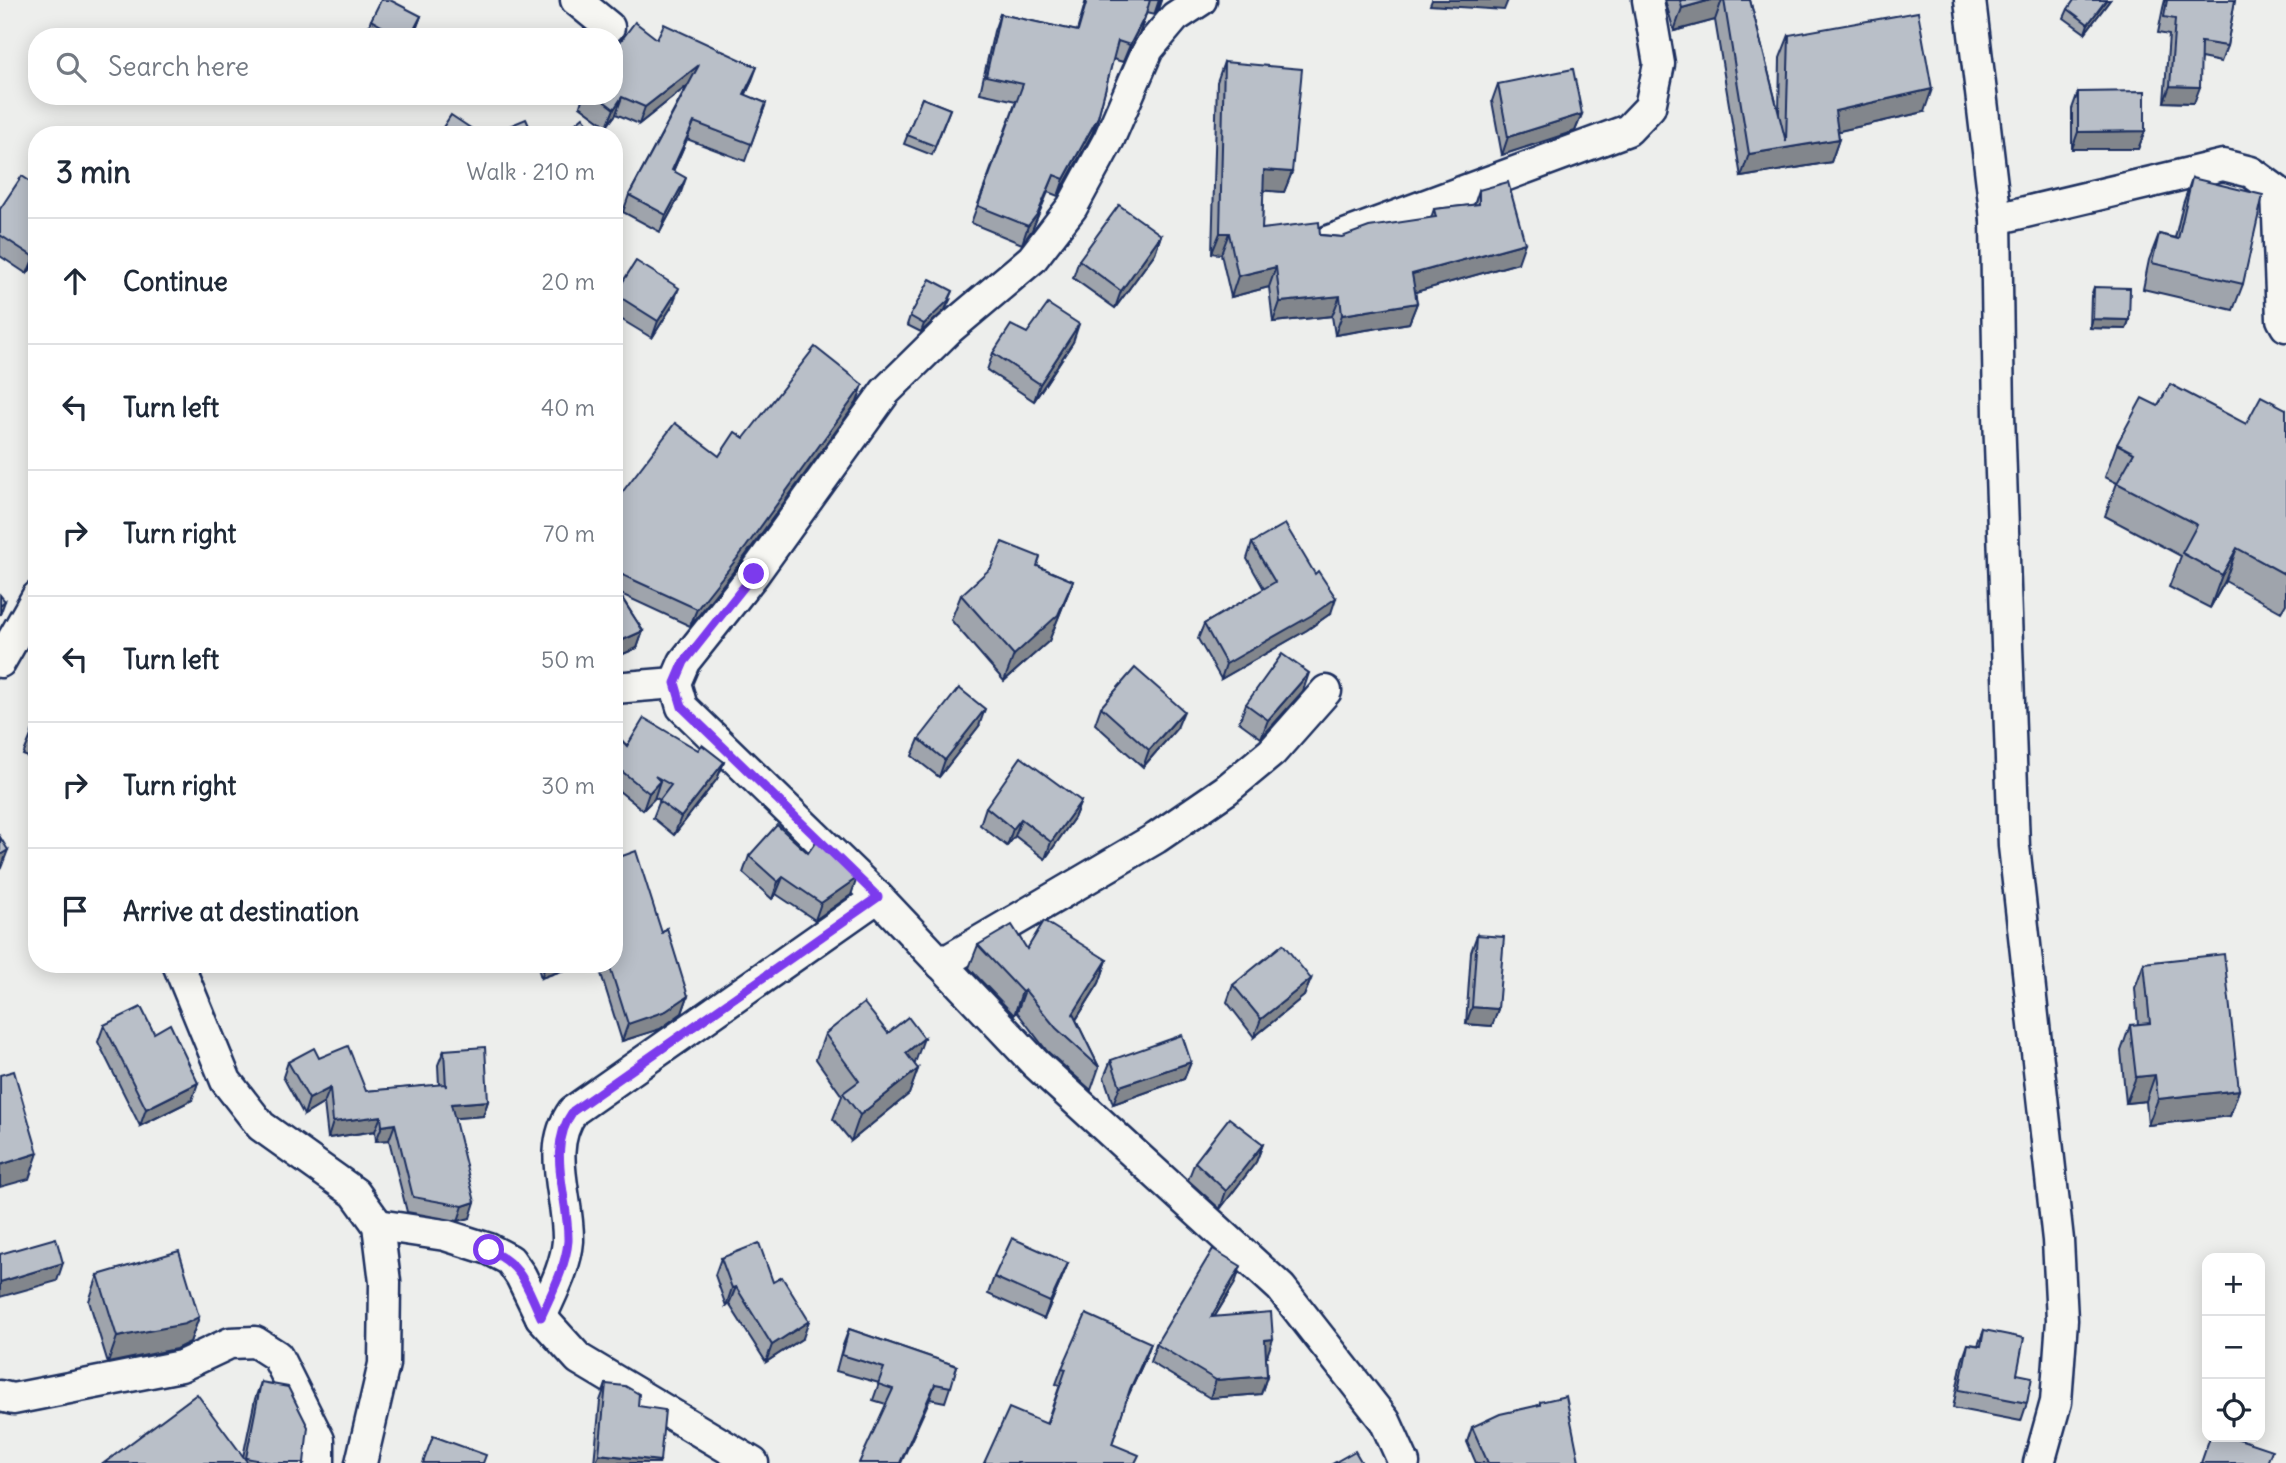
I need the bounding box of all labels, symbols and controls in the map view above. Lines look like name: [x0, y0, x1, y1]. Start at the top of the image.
search box: [28, 28, 623, 105]
icon: search: [52, 48, 90, 86]
text: Search here: [108, 50, 249, 83]
text: 3 min: [56, 153, 131, 191]
text: Walk · 210 m: [466, 157, 595, 186]
icon: ahead: [56, 262, 94, 300]
text: Continue: [123, 265, 228, 298]
text: 20 m: [542, 267, 595, 296]
icon: left: [56, 388, 94, 426]
text: Turn left: [123, 391, 219, 424]
text: 40 m: [541, 393, 595, 422]
icon: right: [56, 514, 94, 552]
text: Turn right: [123, 517, 236, 550]
text: 70 m: [543, 519, 595, 548]
route end: [738, 558, 769, 589]
icon: left: [56, 640, 94, 678]
text: Turn left: [123, 643, 219, 676]
text: 50 m: [541, 645, 595, 674]
icon: right: [56, 766, 94, 804]
text: Turn right: [123, 769, 236, 802]
text: 30 m: [541, 771, 595, 800]
icon: arrive: [56, 892, 94, 930]
text: Arrive at destination: [123, 895, 359, 928]
route start: [473, 1234, 504, 1265]
map controls: [2202, 1253, 2265, 1442]
button: +: [2202, 1253, 2265, 1316]
button: −: [2202, 1316, 2265, 1379]
button: locate: [2202, 1379, 2265, 1442]

